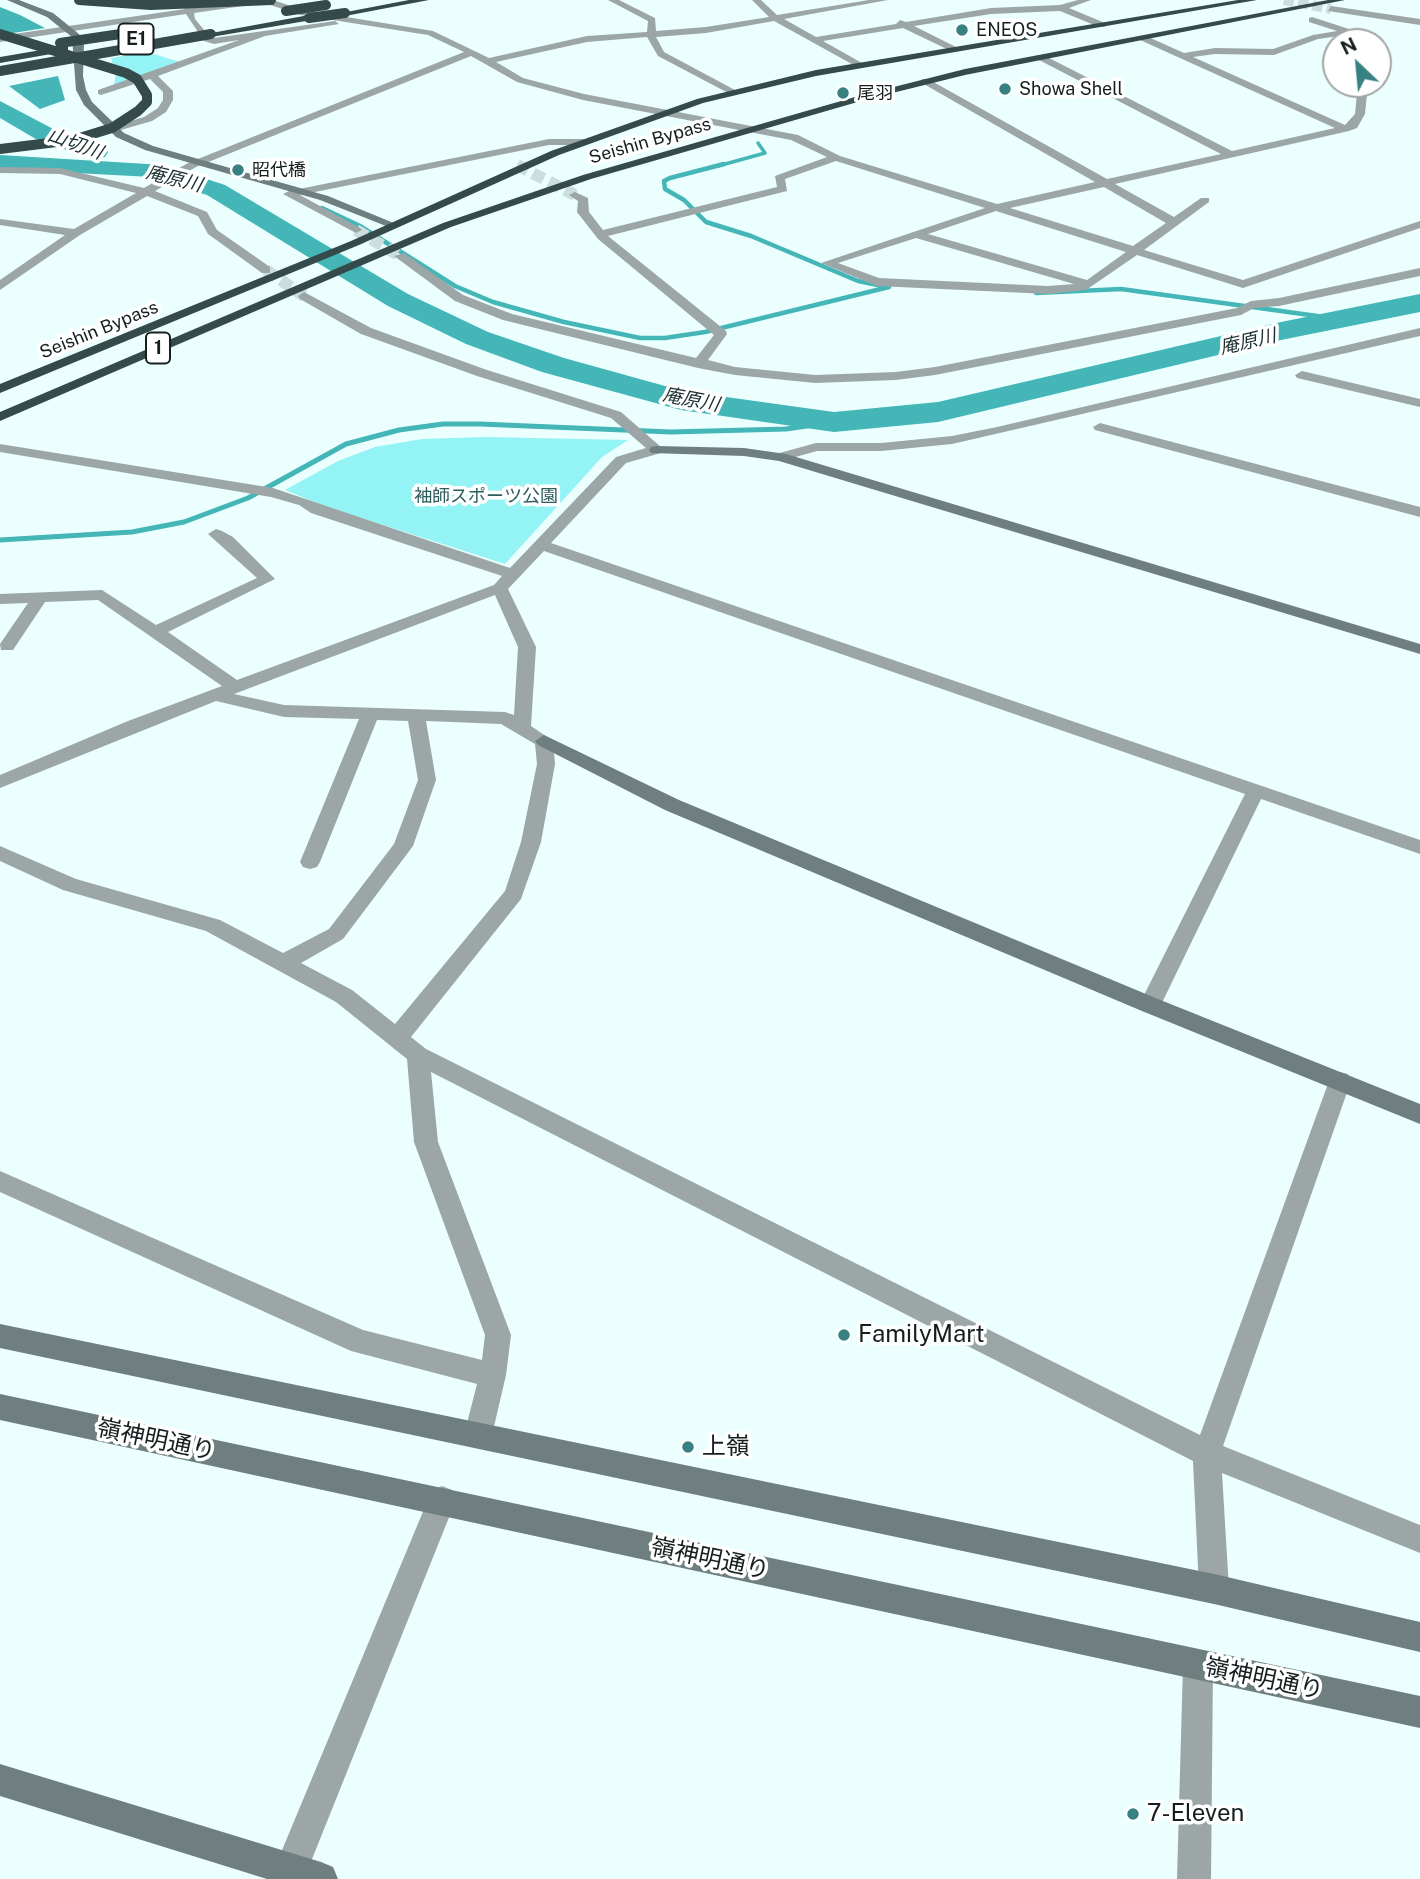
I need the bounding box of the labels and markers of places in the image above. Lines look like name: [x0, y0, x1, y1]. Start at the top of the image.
place label: ENEOS: [976, 19, 1037, 41]
marker: ENEOS: [954, 22, 970, 38]
place label: Showa Shell: [1019, 78, 1123, 100]
marker: Showa Shell: [997, 81, 1013, 97]
place label: 尾羽: [857, 82, 893, 104]
marker: 尾羽: [835, 85, 851, 101]
place label: 昭代橋: [252, 159, 306, 181]
marker: 昭代橋: [230, 162, 246, 178]
place label: FamilyMart: [858, 1321, 985, 1349]
marker: FamilyMart: [836, 1327, 852, 1343]
place label: 上嶺: [702, 1433, 750, 1461]
marker: 上嶺: [680, 1439, 696, 1455]
place label: 7-Eleven: [1147, 1800, 1244, 1828]
marker: 7-Eleven: [1125, 1806, 1141, 1822]

